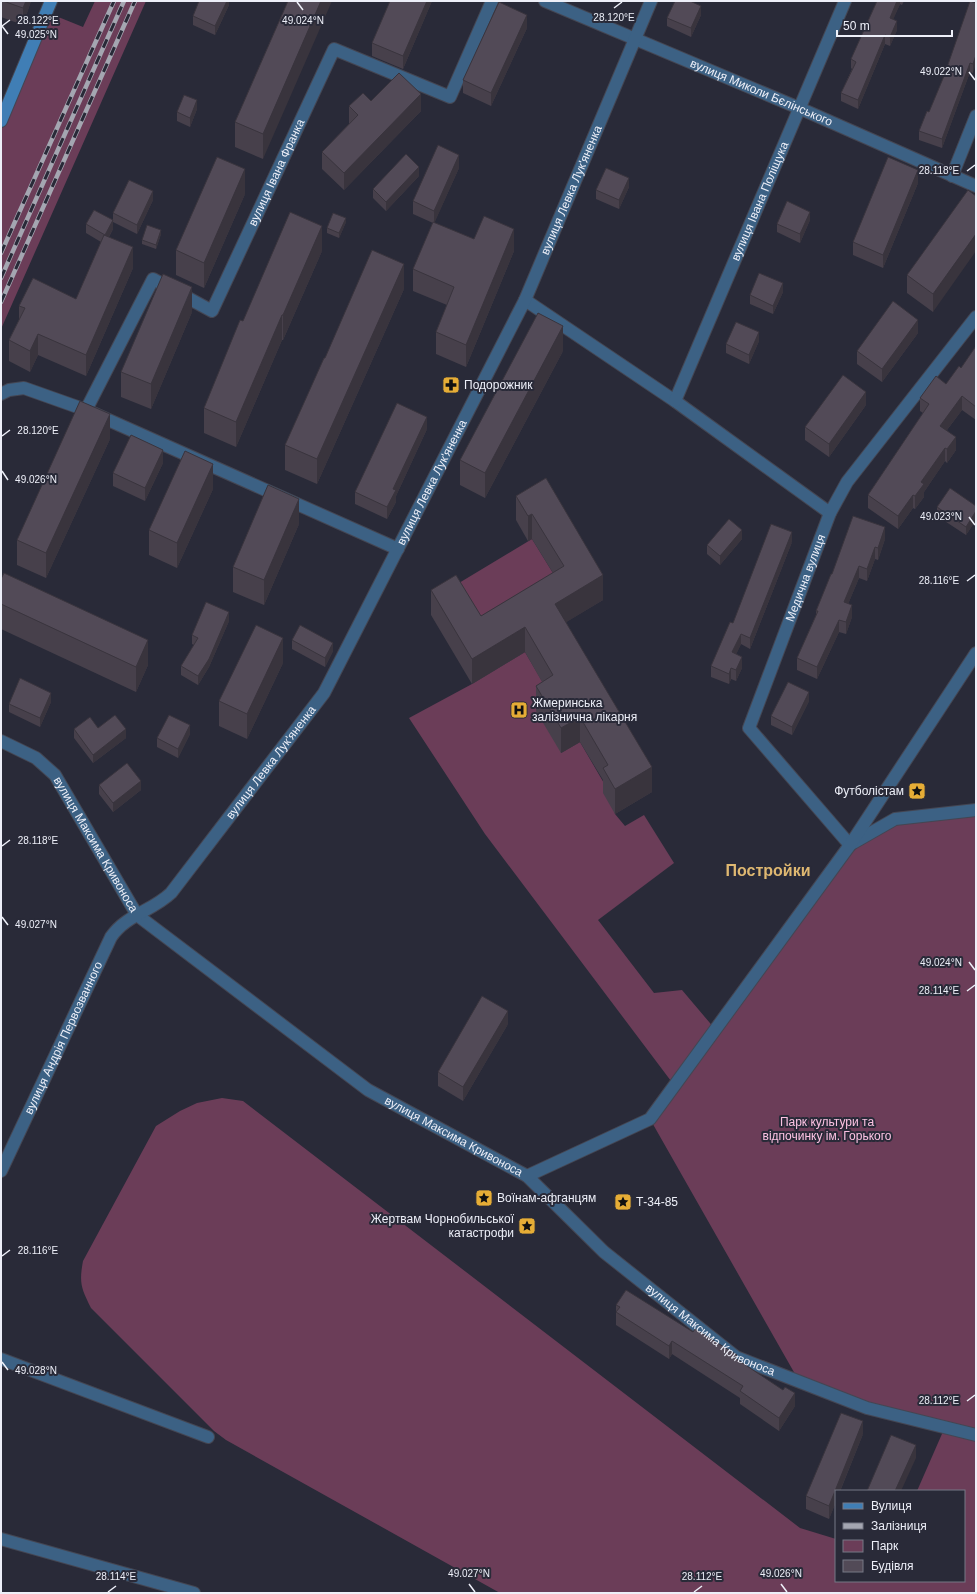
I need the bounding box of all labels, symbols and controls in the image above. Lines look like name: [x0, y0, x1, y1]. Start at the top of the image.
text: 28.120°E: [593, 12, 635, 23]
scale bar: [837, 12, 952, 38]
text: 28.122°E: [17, 15, 59, 26]
text: 49.024°N: [282, 15, 324, 26]
text: 50 m: [843, 19, 870, 33]
text: 49.025°N: [15, 29, 57, 40]
street label: вулиця Миколи Бєлінського: [688, 56, 835, 129]
text: 49.022°N: [920, 66, 962, 77]
street label: вулиця Івана Франка: [246, 116, 308, 228]
street label: вулиця Левка Лук'яненка: [538, 123, 605, 257]
street label: вулиця Івана Поліщука: [728, 139, 792, 263]
text: 28.118°E: [919, 165, 960, 176]
pharmacy icon: Подорожник: [441, 375, 461, 395]
place label: Подорожник: [464, 378, 533, 392]
street label: вулиця Левка Лук'яненка: [394, 417, 470, 547]
text: 28.120°E: [17, 425, 59, 436]
text: 49.026°N: [15, 474, 57, 485]
text: 49.023°N: [920, 511, 962, 522]
street label: Медична вулиця: [783, 532, 828, 623]
text: 28.116°E: [919, 575, 960, 586]
place label: Жмеринська залізнична лікарня: [532, 696, 637, 724]
hospital icon: Жмеринська залізнична лікарня: [509, 700, 529, 720]
street label: вулиця Левка Лук'яненка: [223, 703, 319, 822]
street label: вулиця Максима Кривоноса: [51, 774, 141, 915]
place icon: Футболістам: [907, 781, 927, 801]
place label: Футболістам: [834, 784, 904, 798]
text: 28.118°E: [18, 835, 59, 846]
district label: Постройки: [725, 862, 811, 879]
text: 49.027°N: [15, 919, 57, 930]
text: 49.024°N: [920, 957, 962, 968]
street label: вулиця Андрія Первозванного: [22, 959, 106, 1117]
text: 28.114°E: [919, 985, 960, 996]
street label: вулиця Максима Кривоноса: [382, 1093, 526, 1180]
park label: Парк культури та відпочинку ім. Горького: [763, 1115, 892, 1143]
place icon: Воїнам-афганцям: [474, 1188, 494, 1208]
place label: Воїнам-афганцям: [497, 1191, 596, 1205]
place icon: Т-34-85: [613, 1192, 633, 1212]
place label: Т-34-85: [636, 1195, 678, 1209]
place label: Жертвам Чорнобильської катастрофи: [371, 1212, 515, 1240]
place icon: Жертвам Чорнобильської катастрофи: [517, 1216, 537, 1236]
text: 28.116°E: [18, 1245, 59, 1256]
street label: вулиця Максима Кривоноса: [643, 1281, 777, 1379]
text: 49.028°N: [15, 1365, 57, 1376]
text: 28.112°E: [919, 1395, 960, 1406]
legend: [835, 1490, 965, 1582]
text: Вулиця: [871, 1499, 912, 1513]
text: Залізниця: [871, 1519, 927, 1533]
text: Парк: [871, 1539, 899, 1553]
text: Будівля: [871, 1559, 913, 1573]
text: 49.027°N: [448, 1568, 490, 1579]
text: 49.026°N: [760, 1568, 802, 1579]
text: 28.114°E: [96, 1571, 137, 1582]
text: 28.112°E: [682, 1571, 723, 1582]

